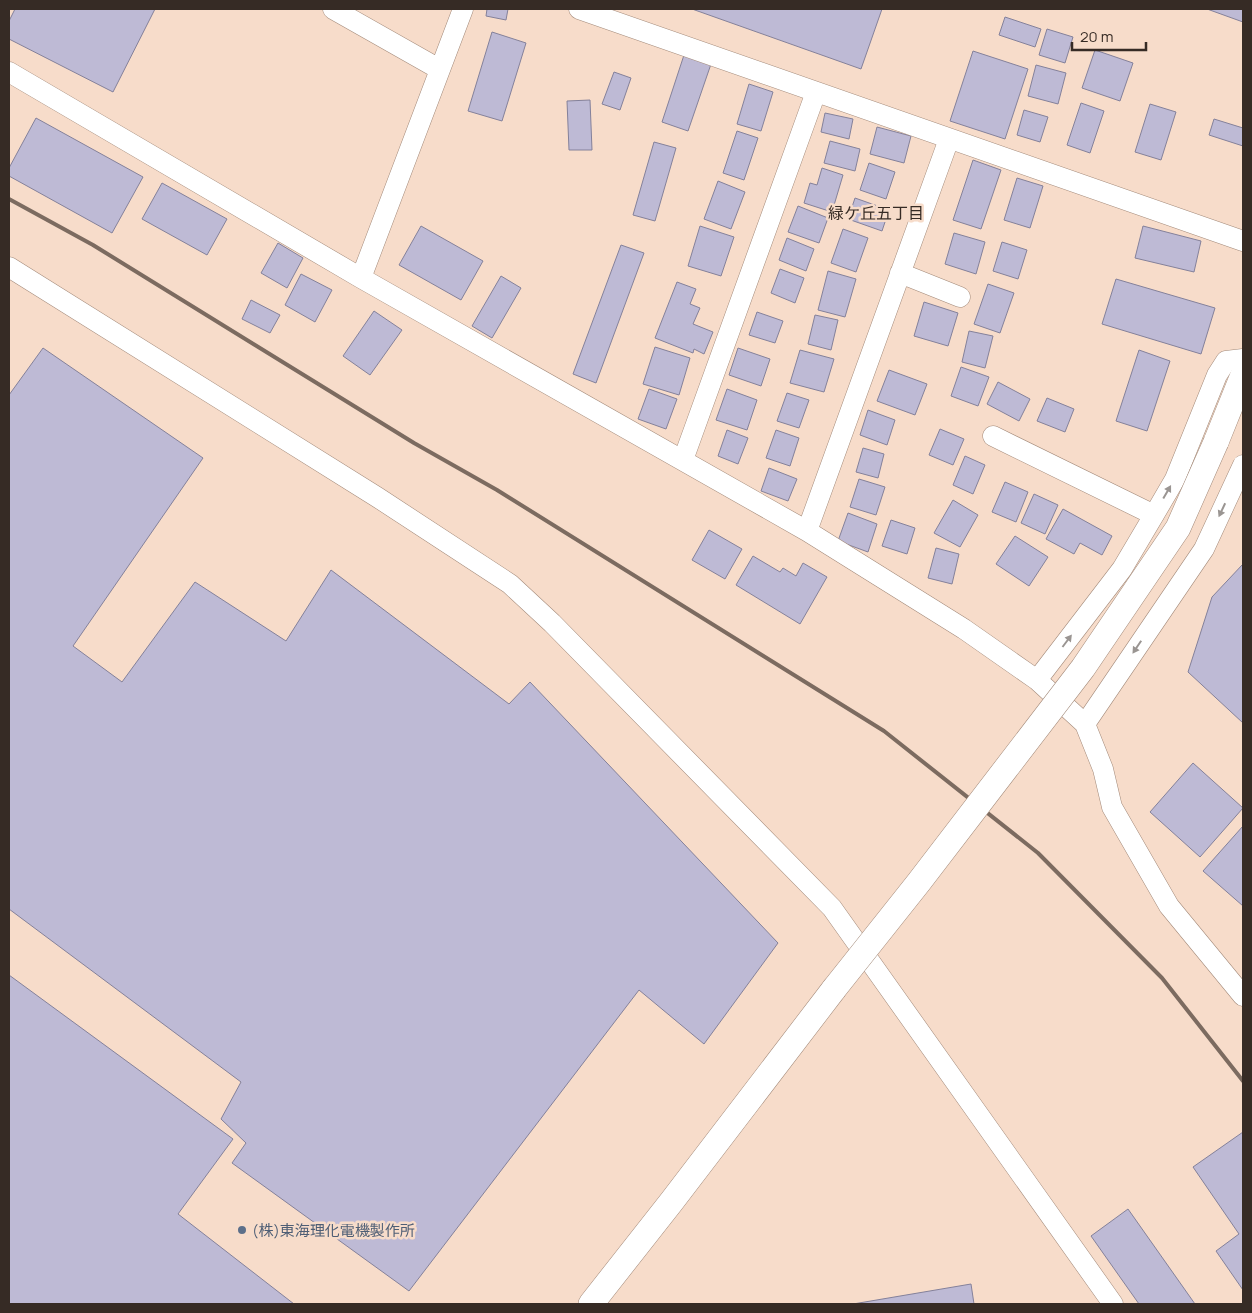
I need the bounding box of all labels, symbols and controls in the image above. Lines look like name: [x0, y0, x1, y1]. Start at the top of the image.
scale bar: [1072, 20, 1146, 52]
text: 20 m: [1080, 26, 1113, 47]
district label: 緑ケ丘五丁目: [828, 202, 924, 224]
one-way arrow: [1163, 486, 1172, 499]
one-way arrow: [1218, 502, 1227, 517]
one-way arrow: [1061, 635, 1072, 648]
one-way arrow: [1132, 640, 1141, 654]
place label: (株)東海理化電機製作所: [252, 1220, 415, 1241]
marker: (株)東海理化電機製作所: [236, 1224, 248, 1236]

